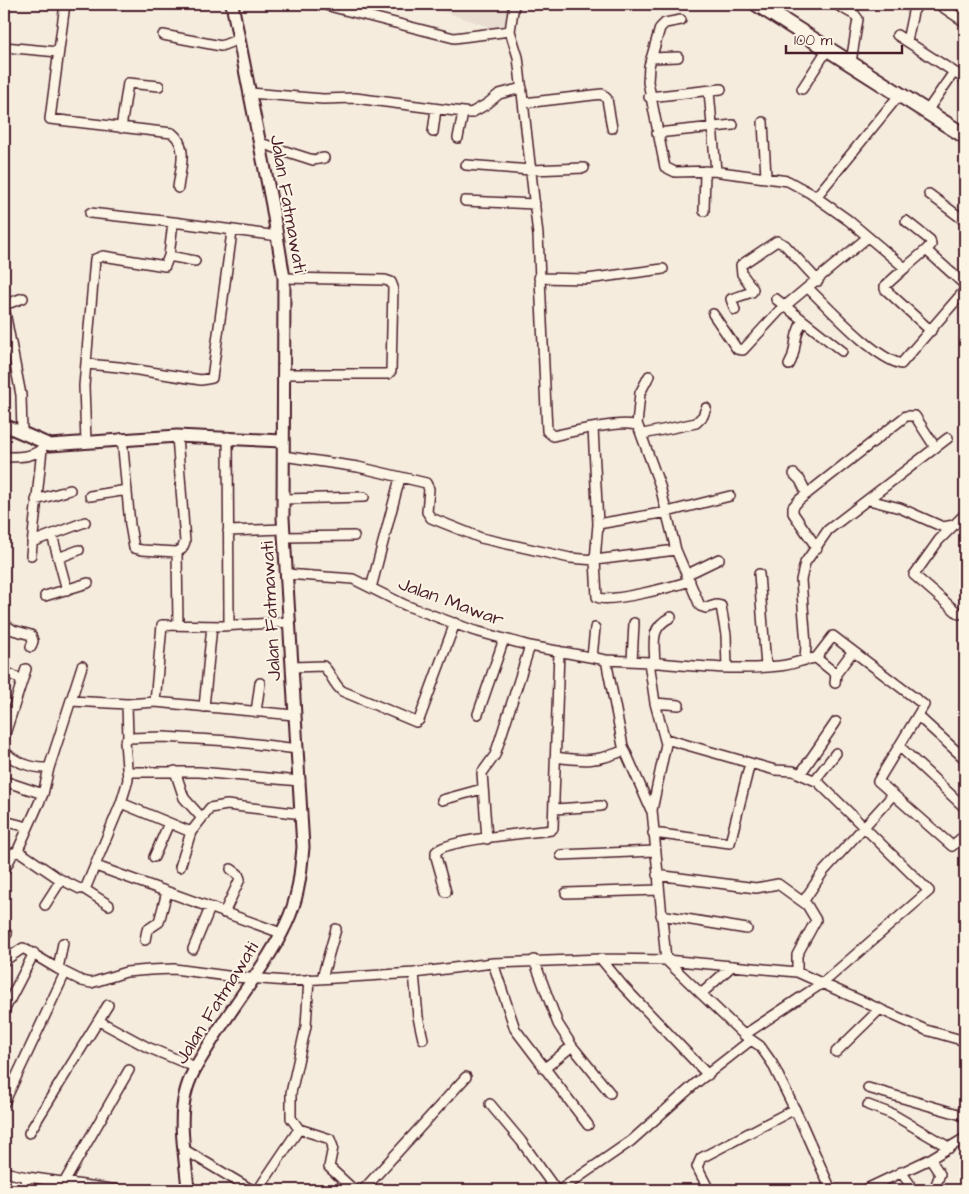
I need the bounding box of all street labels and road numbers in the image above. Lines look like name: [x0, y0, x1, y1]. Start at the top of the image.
street label: Jalan Fatmawati: [263, 133, 313, 275]
street label: Jalan Fatmawati: [254, 540, 288, 682]
street label: Jalan Mawar: [395, 570, 508, 634]
street label: Jalan Fatmawati: [168, 936, 266, 1070]

